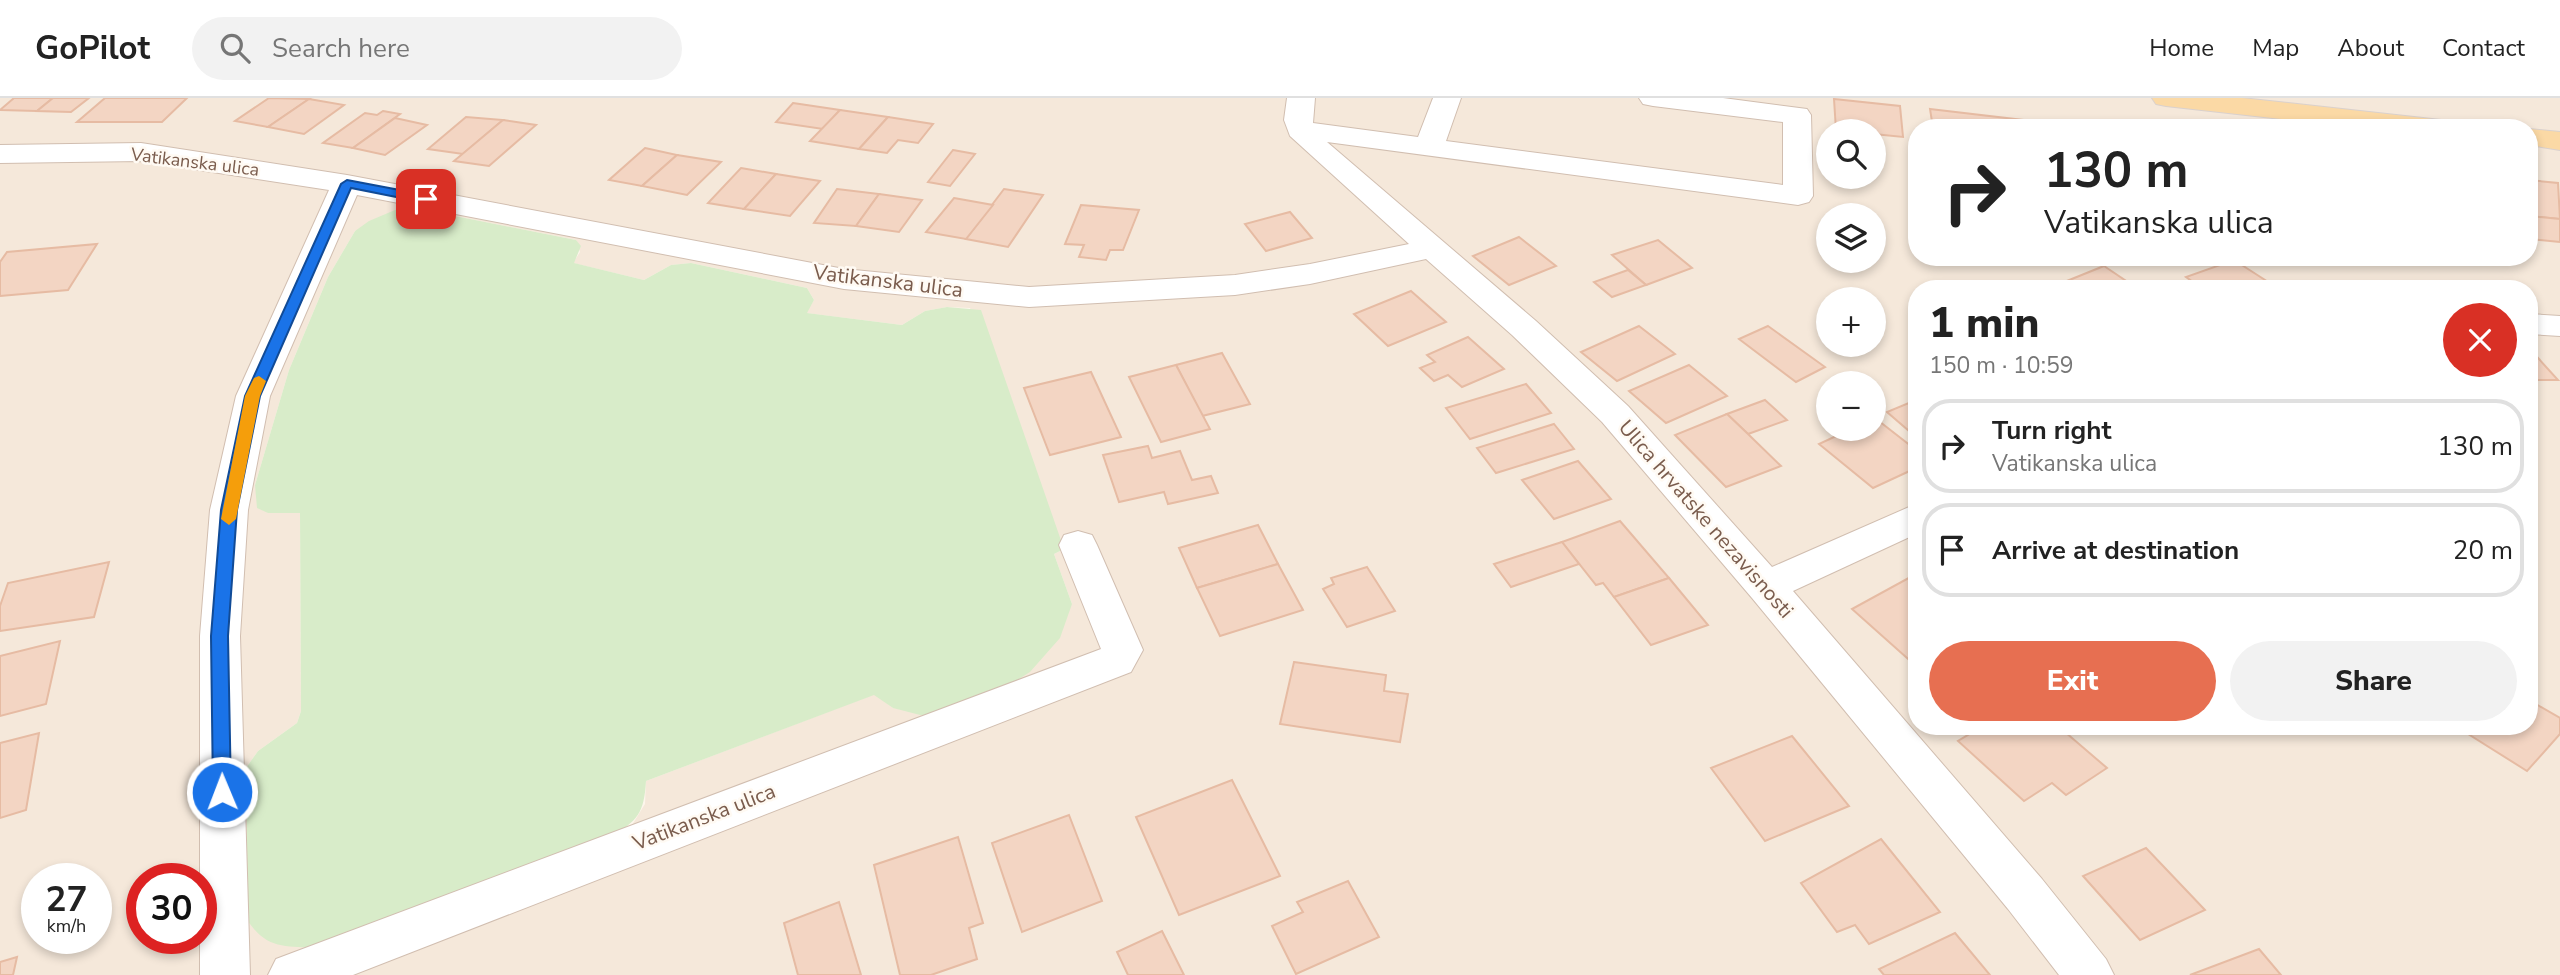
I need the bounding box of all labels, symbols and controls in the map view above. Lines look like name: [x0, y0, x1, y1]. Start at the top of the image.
search box: [192, 17, 682, 80]
text: GoPilot: [35, 26, 150, 71]
icon: search: [216, 29, 254, 67]
text: Search here: [272, 31, 410, 66]
text: Home: [2149, 32, 2214, 64]
text: Map: [2252, 32, 2299, 64]
text: About: [2337, 32, 2404, 64]
text: Contact: [2442, 32, 2525, 64]
map controls: [1816, 119, 1886, 441]
button: search: [1816, 119, 1886, 189]
text: 130 m: [2044, 137, 2188, 204]
street label: Vatikanska ulica: [128, 142, 261, 182]
icon: right: [1929, 147, 2020, 238]
pin: [396, 169, 456, 229]
icon: arrive: [407, 180, 445, 218]
text: Vatikanska ulica: [2044, 201, 2274, 244]
button: layers: [1816, 203, 1886, 273]
street label: Vatikanska ulica: [810, 258, 965, 304]
button: +: [1816, 287, 1886, 357]
text: 1 min: [1929, 295, 2039, 352]
button: close: [2443, 303, 2517, 377]
text: 150 m · 10:59: [1929, 350, 2074, 381]
button: −: [1816, 371, 1886, 441]
text: Turn right: [1992, 413, 2111, 448]
street label: Ulica hrvatske nezavisnosti: [1612, 414, 1800, 624]
icon: right: [1933, 427, 1971, 465]
text: 130 m: [2437, 429, 2513, 464]
text: Vatikanska ulica: [1992, 448, 2157, 479]
icon: arrive: [1933, 531, 1971, 569]
text: Arrive at destination: [1992, 533, 2239, 568]
text: 20 m: [2453, 533, 2513, 568]
button: Exit: [1929, 641, 2216, 721]
button: Share: [2230, 641, 2517, 721]
position arrow: [185, 755, 259, 829]
street label: Vatikanska ulica: [628, 777, 779, 857]
speed limit sign: 30: [126, 863, 217, 954]
text: 27: [45, 876, 88, 923]
text: km/h: [47, 914, 86, 938]

